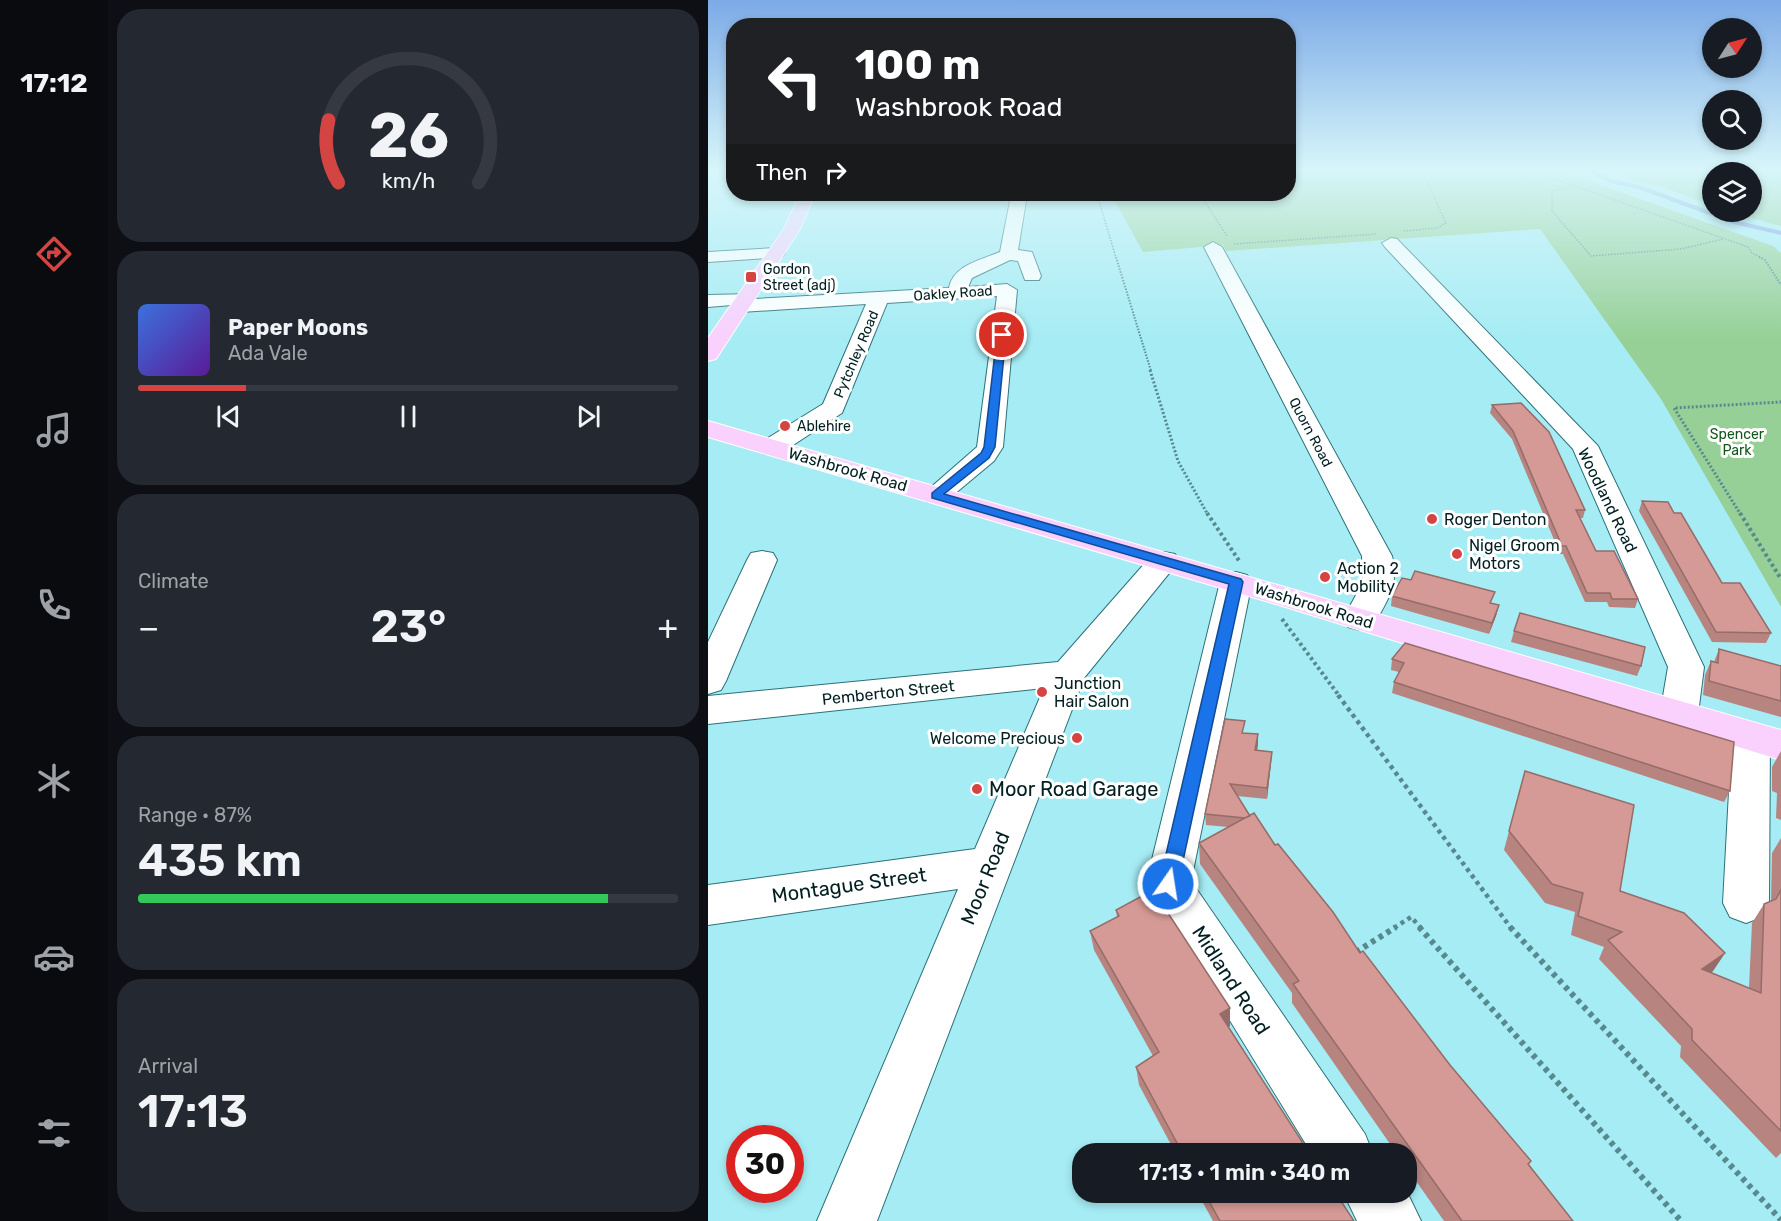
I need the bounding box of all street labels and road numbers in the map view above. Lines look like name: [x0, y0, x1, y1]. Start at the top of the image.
street label: Oakley Road: [913, 282, 993, 305]
street label: Pytchley Road: [830, 308, 883, 400]
street label: Quorn Road: [1285, 395, 1336, 470]
street label: Washbrook Road: [786, 443, 910, 496]
street label: Woodland Road: [1574, 445, 1641, 556]
street label: Washbrook Road: [1252, 578, 1375, 633]
street label: Pemberton Street: [821, 676, 955, 709]
street label: Moor Road: [955, 828, 1015, 928]
street label: Montague Street: [770, 862, 928, 908]
street label: Midland Road: [1187, 921, 1275, 1039]

